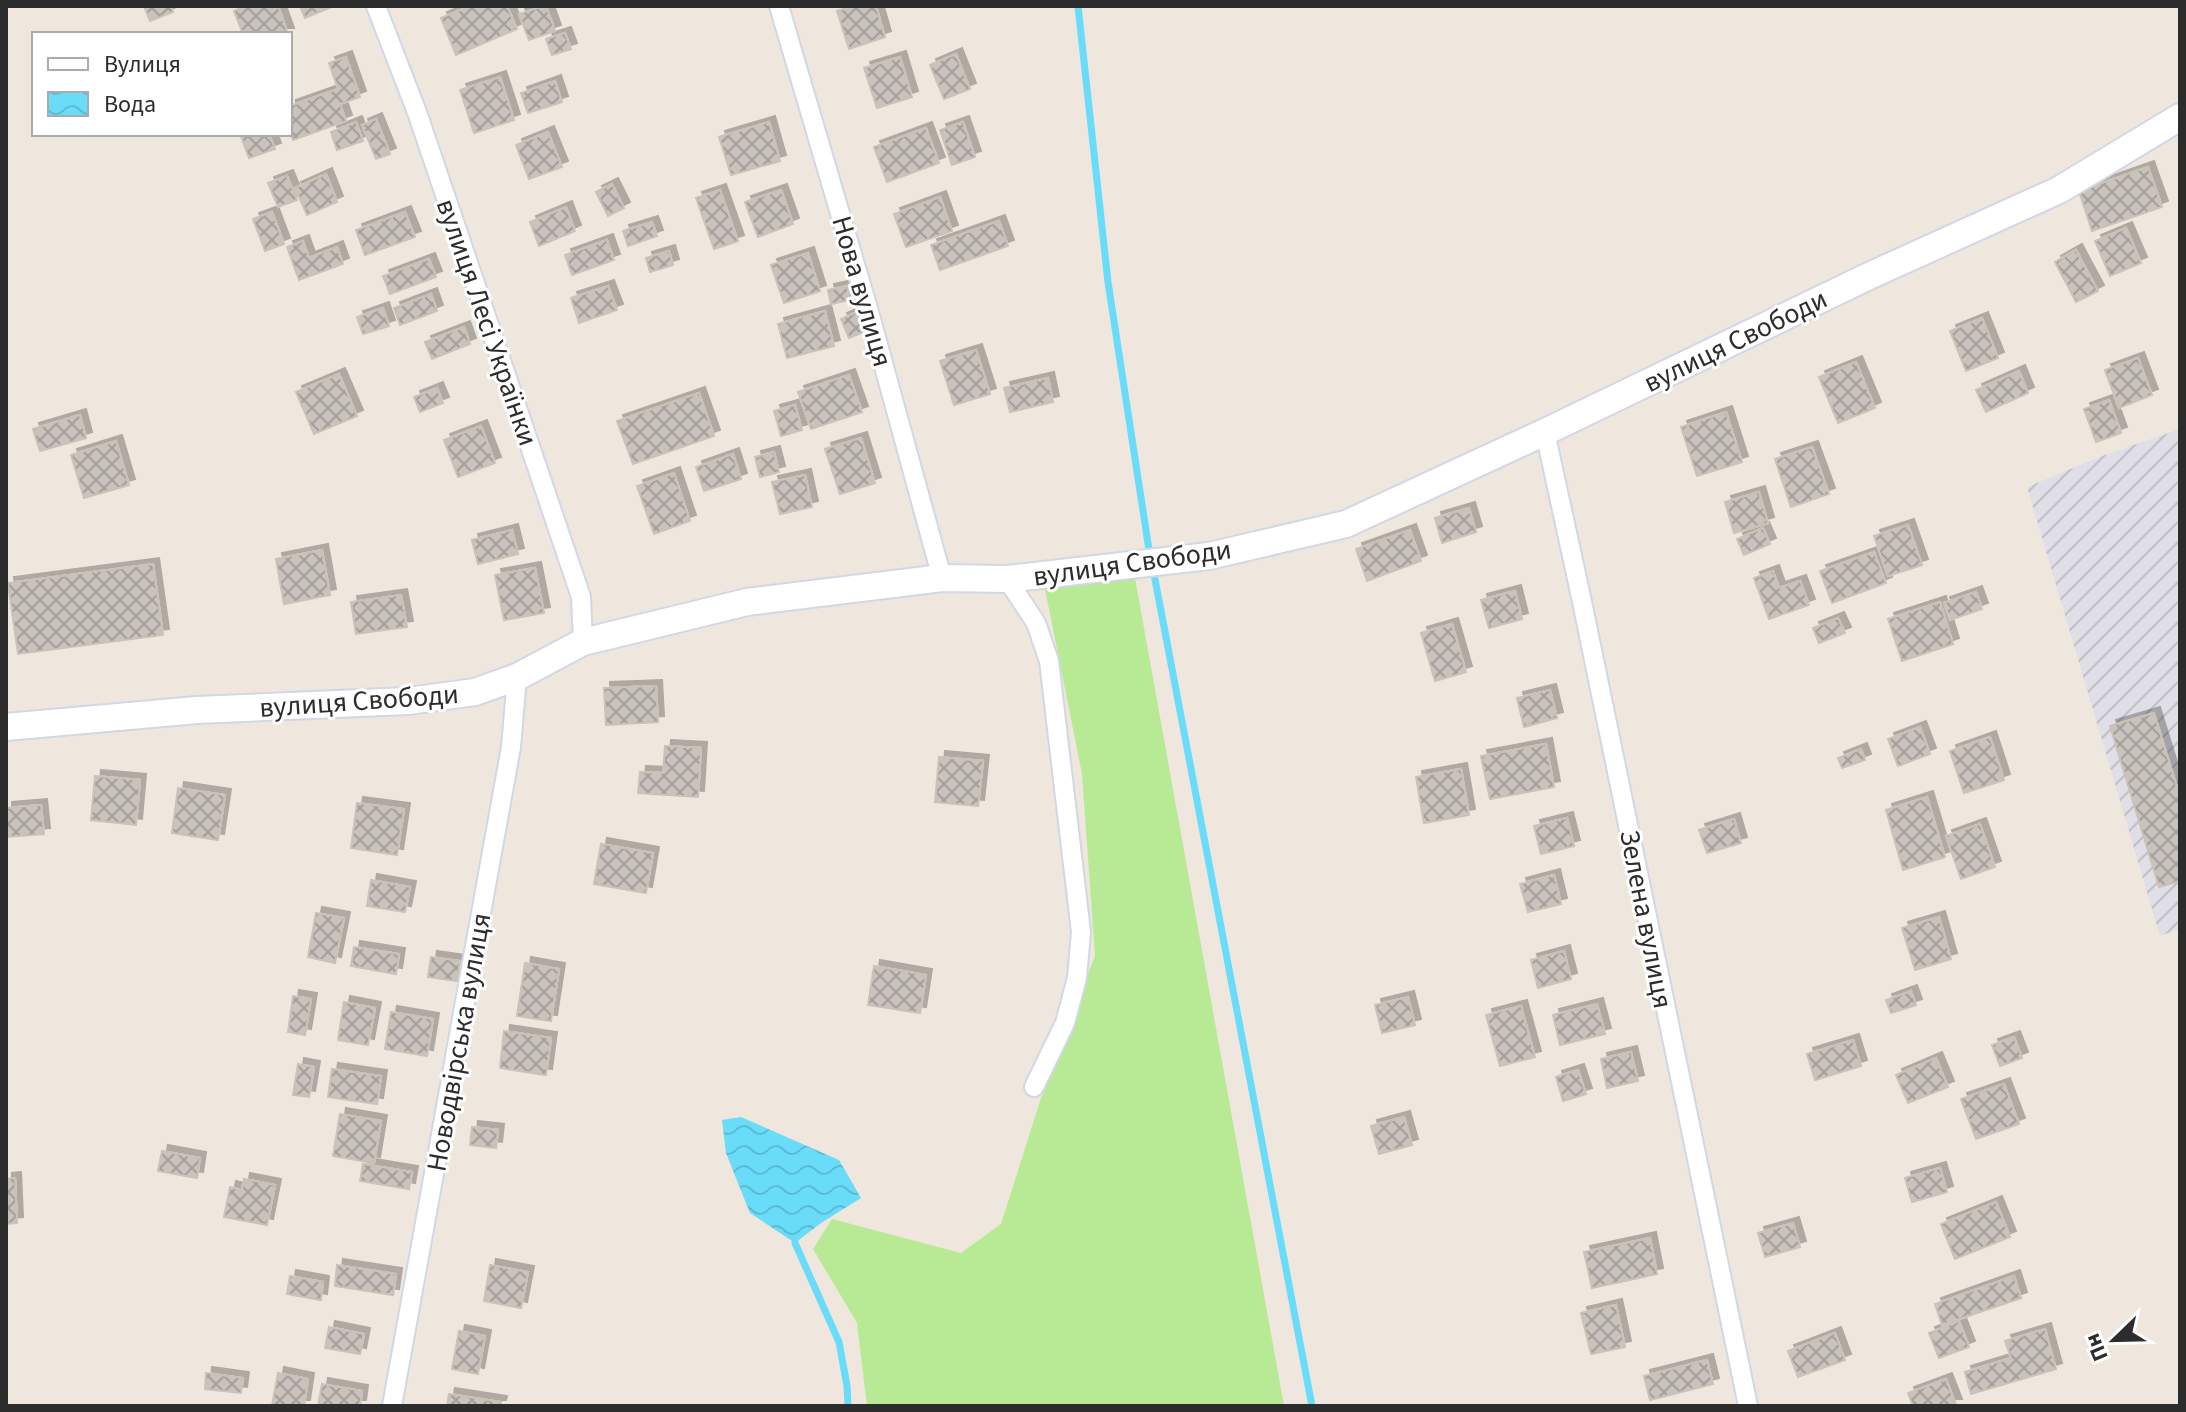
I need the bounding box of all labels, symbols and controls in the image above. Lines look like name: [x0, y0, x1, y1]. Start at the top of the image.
legend: [32, 32, 292, 136]
text: Вулиця: [104, 47, 181, 82]
text: Вода: [104, 87, 156, 122]
street label: вулиця Лесі Українки: [426, 193, 548, 451]
street label: Нова вулиця: [821, 211, 903, 371]
street label: вулиця Свободи: [1637, 279, 1834, 403]
street label: вулиця Свободи: [1030, 529, 1234, 597]
street label: вулиця Свободи: [258, 674, 460, 728]
street label: Зелена вулиця: [1609, 826, 1683, 1012]
street label: Новодвірська вулиця: [417, 910, 501, 1175]
north arrow: [2074, 1300, 2154, 1380]
text: Пн: [2076, 1329, 2117, 1366]

